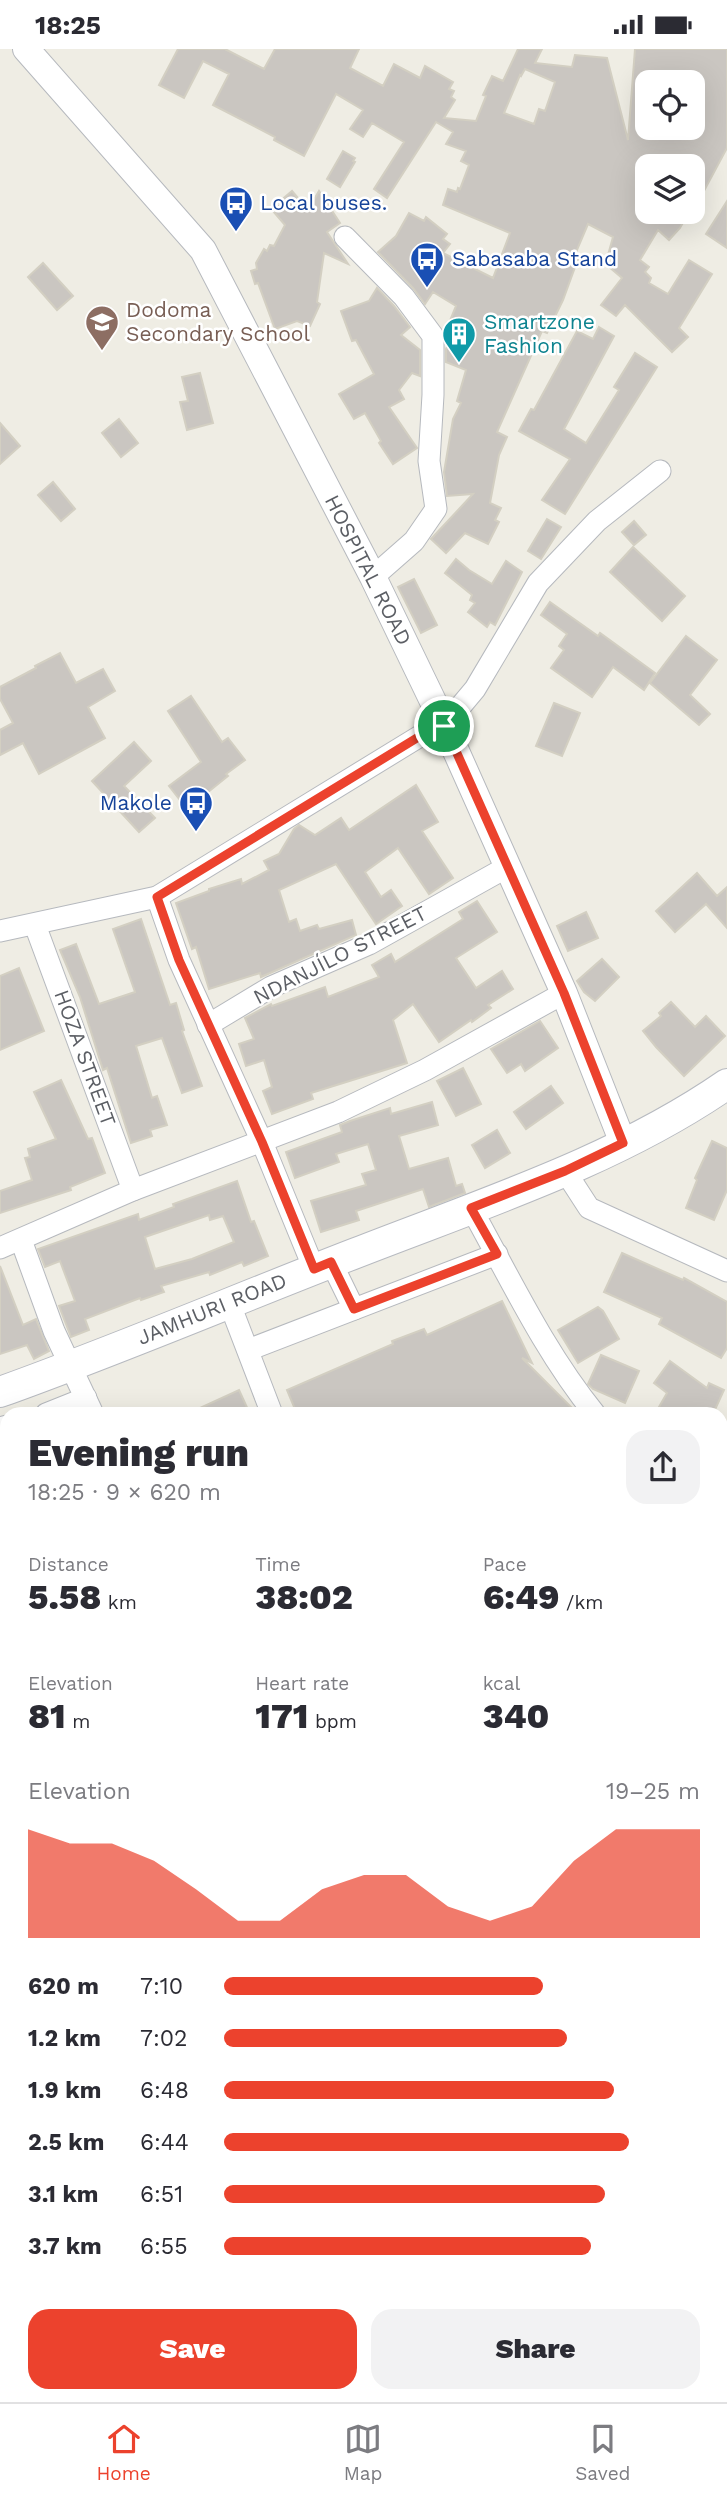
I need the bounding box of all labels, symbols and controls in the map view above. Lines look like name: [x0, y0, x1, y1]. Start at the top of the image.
text: 18:25: [35, 10, 101, 40]
map controls: [635, 70, 705, 224]
button: locate: [635, 70, 705, 140]
button: layers: [635, 154, 705, 224]
bus stop icon: Local buses.: [217, 184, 255, 233]
place label: Local buses.: [260, 190, 387, 215]
bus stop icon: Sabasaba Stand: [408, 240, 446, 289]
place label: Sabasaba Stand: [452, 246, 617, 271]
place label: Dodoma Secondary School: [126, 297, 310, 346]
school or university icon: Dodoma Secondary School: [83, 303, 121, 352]
place label: Smartzone Fashion: [484, 309, 595, 358]
building icon: Smartzone Fashion: [440, 315, 478, 364]
street label: HOSPITAL ROAD: [320, 490, 417, 649]
pin: [414, 696, 474, 756]
icon: arrive: [425, 707, 463, 745]
bus stop icon: Makole: [177, 784, 215, 833]
place label: Makole: [100, 790, 172, 815]
street label: NDANJÍLO STREET: [249, 900, 431, 1009]
street label: HOZA STREET: [49, 986, 122, 1130]
street label: JAMHURI ROAD: [133, 1267, 290, 1350]
button: share: [626, 1430, 700, 1504]
text: Evening run: [28, 1431, 249, 1475]
text: 18:25 · 9 × 620 m: [28, 1479, 221, 1506]
text: Distance: [28, 1553, 109, 1576]
text: Time: [255, 1553, 301, 1576]
text: Pace: [483, 1553, 527, 1576]
text: 5.58: [28, 1576, 101, 1618]
text: 38:02: [255, 1576, 353, 1618]
text: 6:49: [483, 1576, 560, 1618]
text: km: [101, 1591, 137, 1614]
text: /km: [560, 1591, 603, 1614]
text: Elevation: [28, 1672, 113, 1695]
text: Heart rate: [255, 1672, 349, 1695]
text: kcal: [483, 1672, 520, 1695]
text: 81: [28, 1695, 66, 1737]
text: 171: [255, 1695, 308, 1737]
text: 340: [483, 1695, 549, 1737]
text: m: [66, 1710, 90, 1733]
text: bpm: [308, 1710, 357, 1733]
text: Elevation: [28, 1778, 131, 1805]
text: 19–25 m: [606, 1778, 700, 1805]
text: 620 m: [28, 1973, 99, 2000]
text: 7:10: [140, 1973, 183, 2000]
text: 1.2 km: [28, 2025, 101, 2052]
text: 7:02: [140, 2025, 187, 2052]
text: 1.9 km: [28, 2077, 101, 2104]
text: 6:48: [140, 2077, 189, 2104]
text: 2.5 km: [28, 2129, 104, 2156]
text: 6:44: [140, 2129, 189, 2156]
text: 3.1 km: [28, 2181, 98, 2208]
text: 6:51: [140, 2181, 183, 2208]
text: 3.7 km: [28, 2233, 102, 2260]
text: 6:55: [140, 2233, 188, 2260]
button: Save: [28, 2309, 357, 2389]
button: Share: [371, 2309, 700, 2389]
tab: Home: [96, 2420, 151, 2485]
tab: Map: [344, 2420, 382, 2485]
tab: Saved: [575, 2420, 631, 2485]

